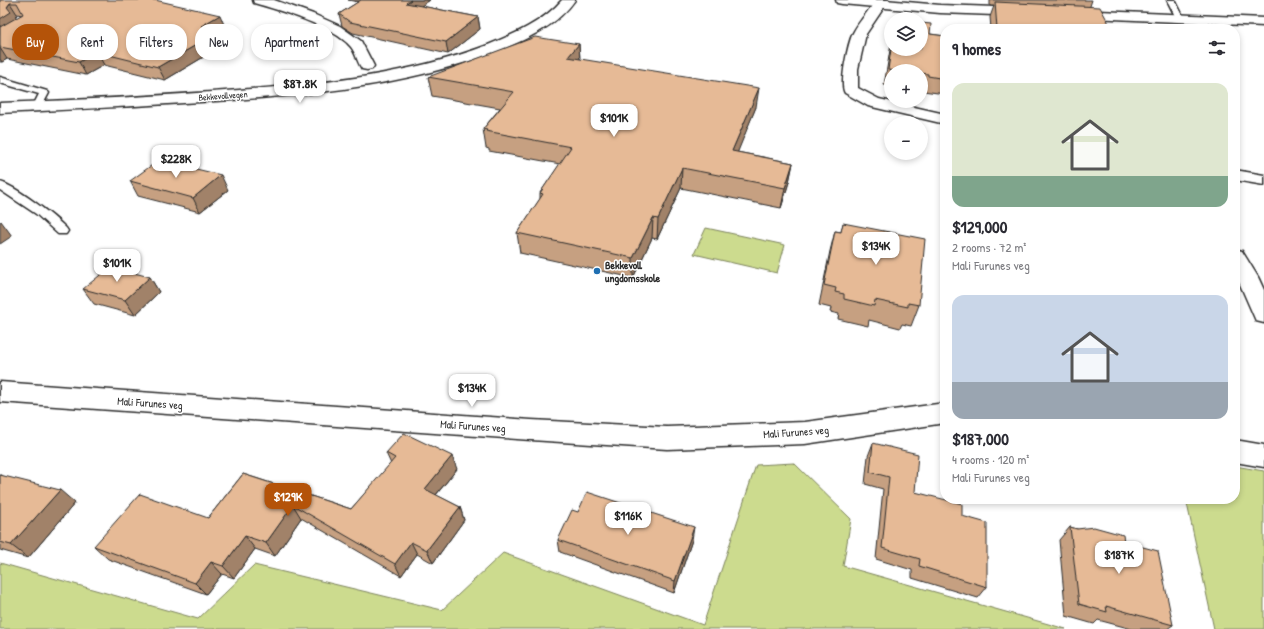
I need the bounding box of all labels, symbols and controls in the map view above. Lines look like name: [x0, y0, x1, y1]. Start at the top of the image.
map controls: [884, 12, 928, 160]
button: layers: [884, 12, 928, 56]
chip: Buy: [12, 24, 59, 60]
chip: Rent: [67, 24, 118, 60]
chip: Filters: [126, 24, 187, 60]
chip: New: [195, 24, 243, 60]
chip: Apartment: [251, 24, 333, 60]
text: 9 homes: [952, 37, 1001, 60]
icon: filters: [1206, 37, 1228, 59]
button: +: [884, 64, 928, 108]
pin: $87.8K: [267, 70, 333, 104]
text: $87.8K: [283, 74, 317, 92]
street label: Bekkevollvegen: [198, 88, 248, 104]
pin: $101K: [586, 104, 642, 138]
text: $101K: [600, 108, 628, 126]
icon: home: [1054, 109, 1126, 181]
button: −: [884, 116, 928, 160]
pin: $228K: [148, 145, 204, 179]
text: $228K: [160, 149, 192, 167]
text: $129,000: [952, 215, 1007, 238]
pin: $134K: [848, 232, 904, 266]
text: $134K: [862, 236, 890, 254]
text: 2 rooms · 72 m²: [952, 238, 1026, 256]
pin: $101K: [89, 249, 145, 283]
text: $101K: [103, 253, 131, 271]
text: Mali Furunes veg: [952, 256, 1030, 274]
place label: Bekkevoll ungdomsskole: [605, 258, 661, 286]
marker: Bekkevoll ungdomsskole: [592, 266, 602, 276]
icon: home: [1054, 321, 1126, 393]
pin: $134K: [444, 374, 500, 408]
text: $134K: [458, 378, 486, 396]
street label: Mali Furunes veg: [117, 394, 183, 412]
street label: Mali Furunes veg: [440, 417, 506, 435]
street label: Mali Furunes veg: [763, 423, 829, 441]
text: $187,000: [952, 427, 1009, 450]
text: 4 rooms · 120 m²: [952, 450, 1029, 468]
text: Mali Furunes veg: [952, 468, 1030, 486]
pin: $129K: [260, 483, 316, 517]
text: $129K: [274, 487, 302, 505]
pin: $116K: [600, 502, 656, 536]
text: $116K: [614, 506, 642, 524]
pin: $187K: [1091, 541, 1147, 575]
text: $187K: [1104, 545, 1134, 563]

